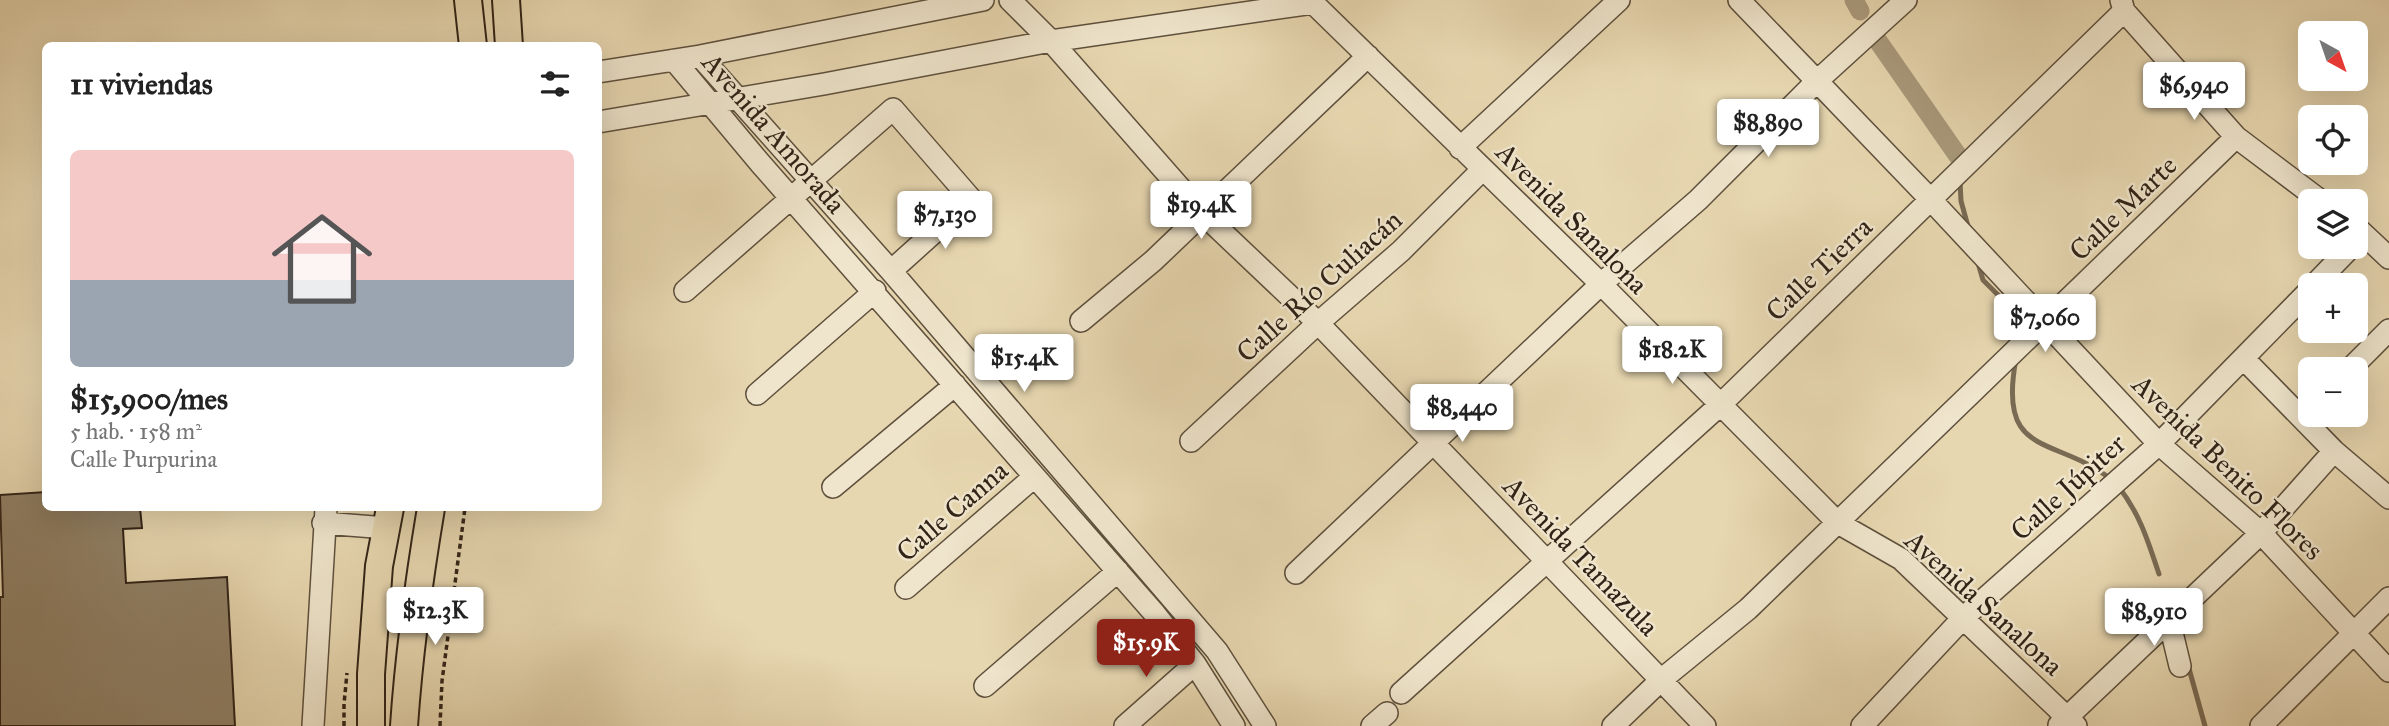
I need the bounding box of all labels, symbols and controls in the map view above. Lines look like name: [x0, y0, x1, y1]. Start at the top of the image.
north arrow: [2298, 21, 2368, 91]
map controls: [2298, 21, 2368, 427]
street label: Avenida Amorada: [694, 45, 854, 221]
pin: $6,940: [2137, 62, 2251, 122]
icon: filters: [536, 65, 574, 103]
text: 11 viviendas: [70, 66, 213, 102]
text: $6,940: [2159, 71, 2229, 99]
pin: $8,890: [1711, 100, 1825, 159]
button: locate: [2298, 105, 2368, 175]
text: $8,890: [1733, 108, 1803, 136]
street label: Avenida Sanalona: [1488, 134, 1655, 301]
street label: Calle Marte: [2062, 148, 2184, 268]
pin: $19.4K: [1144, 182, 1258, 241]
button: layers: [2298, 189, 2368, 259]
text: $19.4K: [1166, 190, 1236, 218]
pin: $7,130: [888, 191, 1002, 251]
icon: home: [259, 196, 385, 322]
text: $7,130: [913, 200, 977, 228]
street label: Calle Río Culiacán: [1229, 202, 1409, 370]
street label: Calle Tierra: [1758, 209, 1880, 328]
button: +: [2298, 273, 2368, 343]
pin: $7,060: [1988, 294, 2102, 354]
text: $7,060: [2010, 303, 2080, 331]
pin: $18.2K: [1615, 326, 1729, 386]
pin: $15.4K: [967, 334, 1081, 394]
text: $18.2K: [1638, 335, 1706, 363]
text: $15.4K: [991, 343, 1057, 371]
button: −: [2298, 357, 2368, 427]
street label: Avenida Benito Flores: [2124, 366, 2331, 567]
text: $15,900/mes: [70, 381, 228, 417]
pin: $8,440: [1405, 384, 1519, 444]
text: $8,440: [1426, 393, 1498, 421]
text: 5 hab. · 158 m²: [70, 417, 202, 445]
street label: Calle Júpiter: [2003, 426, 2133, 548]
text: Calle Purpurina: [70, 445, 217, 473]
street label: Calle Canna: [889, 453, 1015, 569]
street label: Avenida Tamazula: [1495, 468, 1666, 643]
street label: Avenida Sanalona: [1897, 522, 2070, 683]
pin: $12.3K: [378, 588, 492, 647]
pin: $8,910: [2097, 588, 2211, 648]
text: $12.3K: [403, 596, 468, 624]
text: $8,910: [2121, 597, 2187, 625]
pin: $15.9K: [1089, 620, 1203, 679]
text: $15.9K: [1113, 628, 1179, 656]

